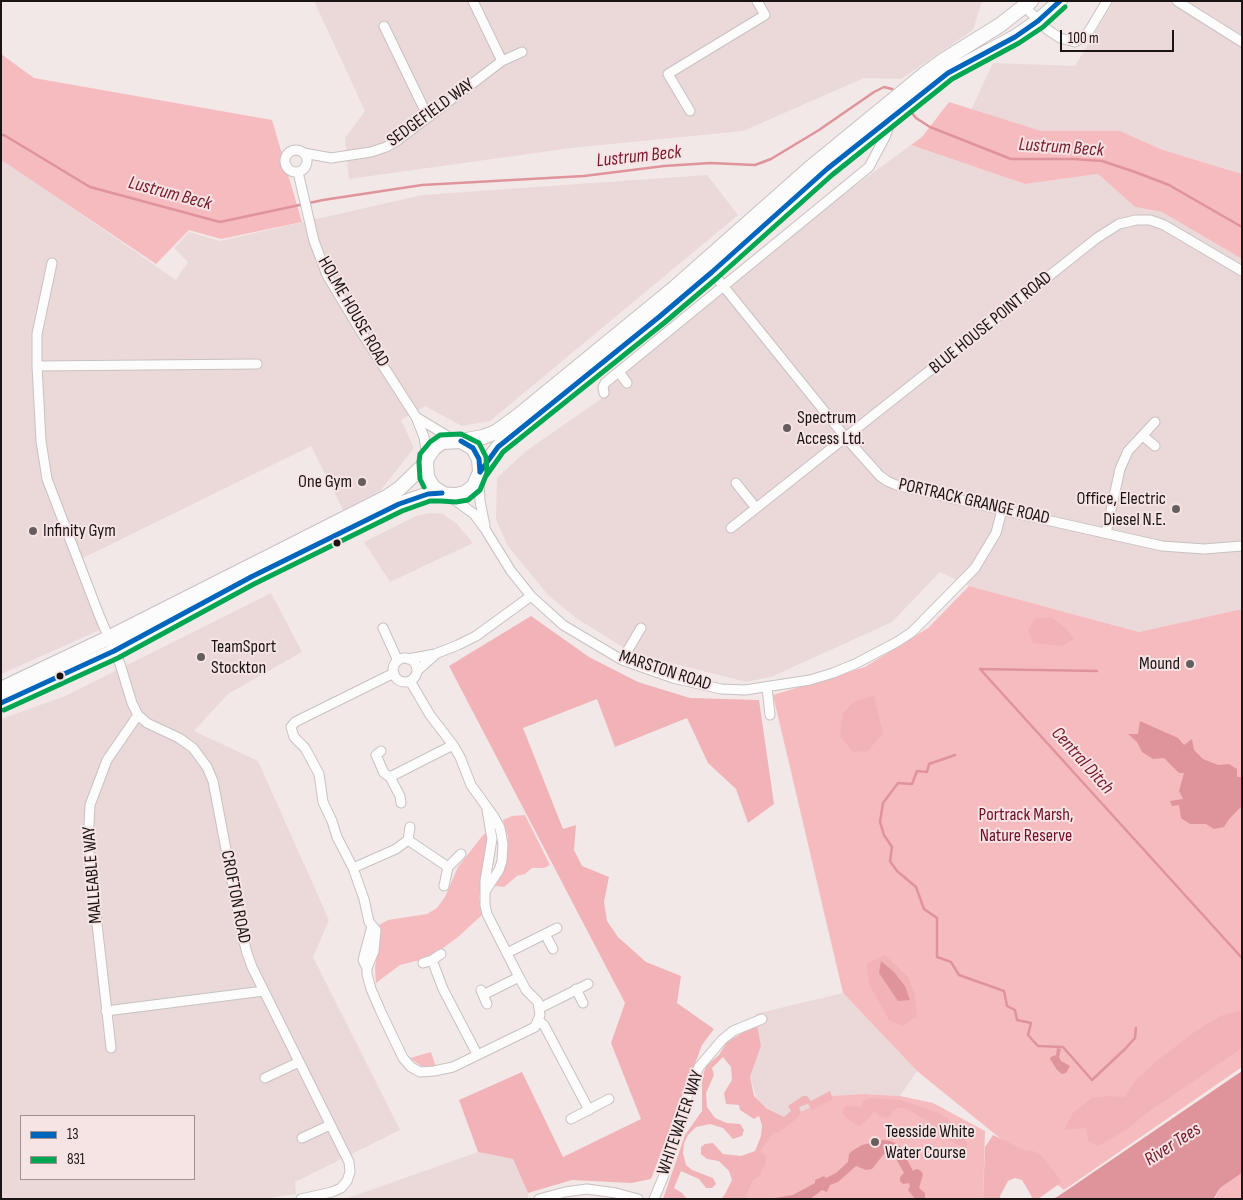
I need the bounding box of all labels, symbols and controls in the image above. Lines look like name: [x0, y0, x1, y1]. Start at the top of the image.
scale bar: [1063, 20, 1177, 52]
text: 100 m: [1068, 29, 1099, 48]
street label: SEDGEFIELD WAY: [383, 74, 479, 152]
water label: Lustrum Beck: [1018, 134, 1104, 162]
water label: Lustrum Beck: [595, 141, 683, 173]
water label: Lustrum Beck: [126, 172, 214, 216]
street label: HOLME HOUSE ROAD: [313, 253, 393, 371]
street label: BLUE HOUSE POINT ROAD: [925, 267, 1057, 379]
place label: Spectrum Access Ltd.: [797, 407, 865, 449]
marker: Spectrum Access Ltd.: [781, 422, 793, 434]
place label: One Gym: [298, 471, 352, 493]
street label: PORTRACK GRANGE ROAD: [896, 474, 1052, 530]
marker: One Gym: [356, 476, 368, 488]
place label: Office, Electric Diesel N.E.: [1077, 488, 1166, 530]
marker: Office, Electric Diesel N.E.: [1170, 503, 1182, 515]
place label: Infinity Gym: [43, 520, 116, 542]
marker: Infinity Gym: [27, 525, 39, 537]
unlabelled marker: [332, 538, 342, 548]
place label: TeamSport Stockton: [211, 636, 276, 679]
street label: MARSTON ROAD: [616, 646, 714, 696]
marker: TeamSport Stockton: [195, 651, 207, 663]
place label: Mound: [1139, 653, 1180, 675]
marker: Mound: [1184, 658, 1196, 670]
unlabelled marker: [55, 671, 65, 681]
water label: Central Ditch: [1046, 723, 1118, 799]
park label: Portrack Marsh, Nature Reserve: [979, 804, 1073, 846]
street label: MALLEABLE WAY: [79, 826, 107, 924]
street label: CROFTON ROAD: [215, 849, 255, 945]
street label: WHITEWATER WAY: [653, 1068, 709, 1178]
legend: [20, 1115, 195, 1180]
water label: River Tees: [1141, 1118, 1205, 1172]
place label: Teesside White Water Course: [885, 1121, 975, 1164]
text: 13: [67, 1125, 79, 1144]
marker: Teesside White Water Course: [869, 1136, 881, 1148]
text: 831: [67, 1150, 85, 1169]

